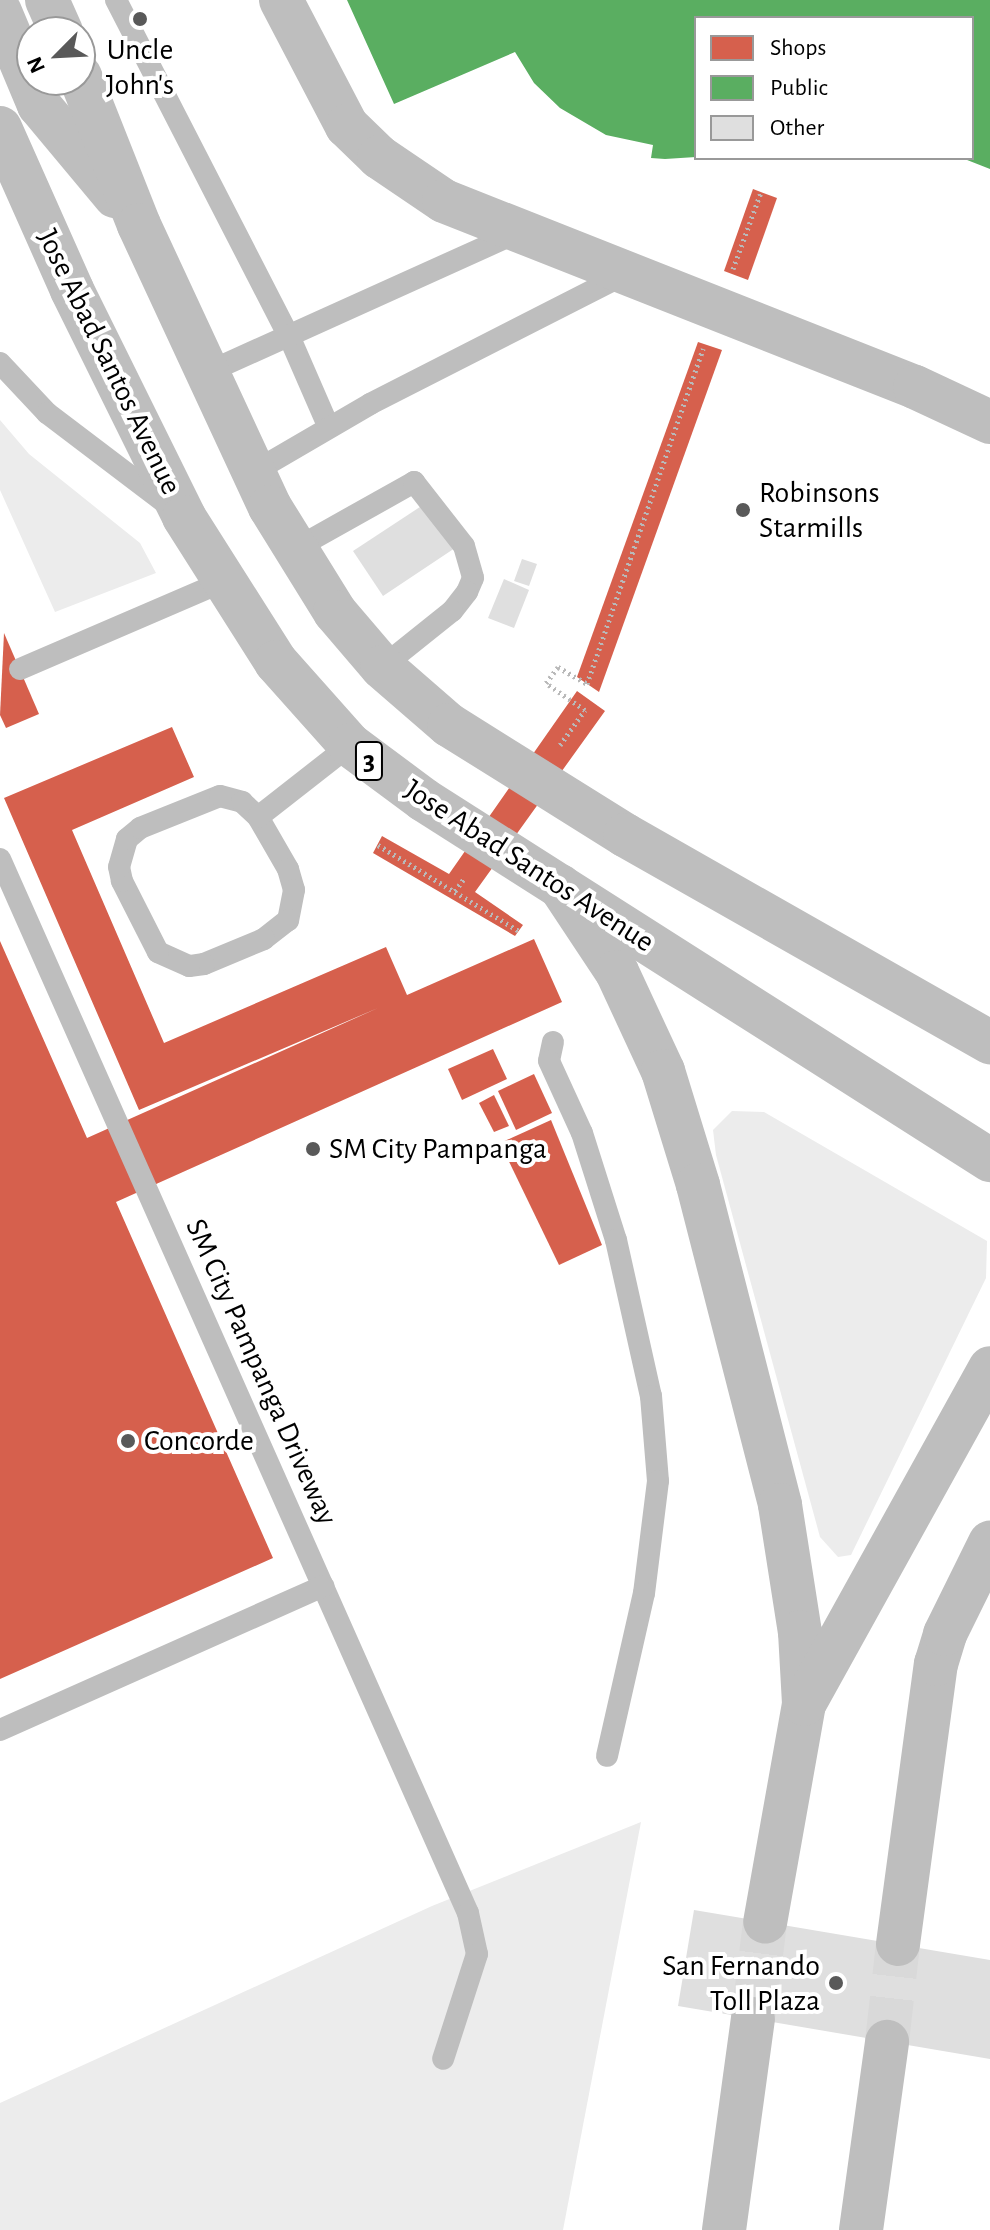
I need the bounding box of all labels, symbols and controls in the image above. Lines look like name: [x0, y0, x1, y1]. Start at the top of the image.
marker: Uncle John's: [131, 10, 149, 28]
north arrow: [16, 16, 96, 96]
legend: [694, 16, 974, 160]
place label: Uncle John's: [106, 32, 174, 102]
text: Shops: [770, 36, 826, 60]
text: N: [23, 53, 49, 76]
text: Public: [770, 76, 828, 100]
text: Other: [770, 116, 824, 140]
street label: Jose Abad Santos Avenue: [29, 224, 189, 500]
place label: Robinsons Starmills: [759, 475, 880, 546]
marker: Robinsons Starmills: [734, 501, 752, 519]
road number: 3: [353, 737, 385, 785]
street label: Jose Abad Santos Avenue: [397, 772, 661, 960]
place label: SM City Pampanga: [329, 1131, 547, 1167]
marker: SM City Pampanga: [304, 1140, 322, 1158]
street label: SM City Pampanga Driveway: [177, 1213, 345, 1531]
place label: Concorde: [144, 1423, 254, 1459]
marker: Concorde: [119, 1432, 137, 1450]
place label: San Fernando Toll Plaza: [662, 1948, 820, 2018]
marker: San Fernando Toll Plaza: [827, 1974, 845, 1992]

